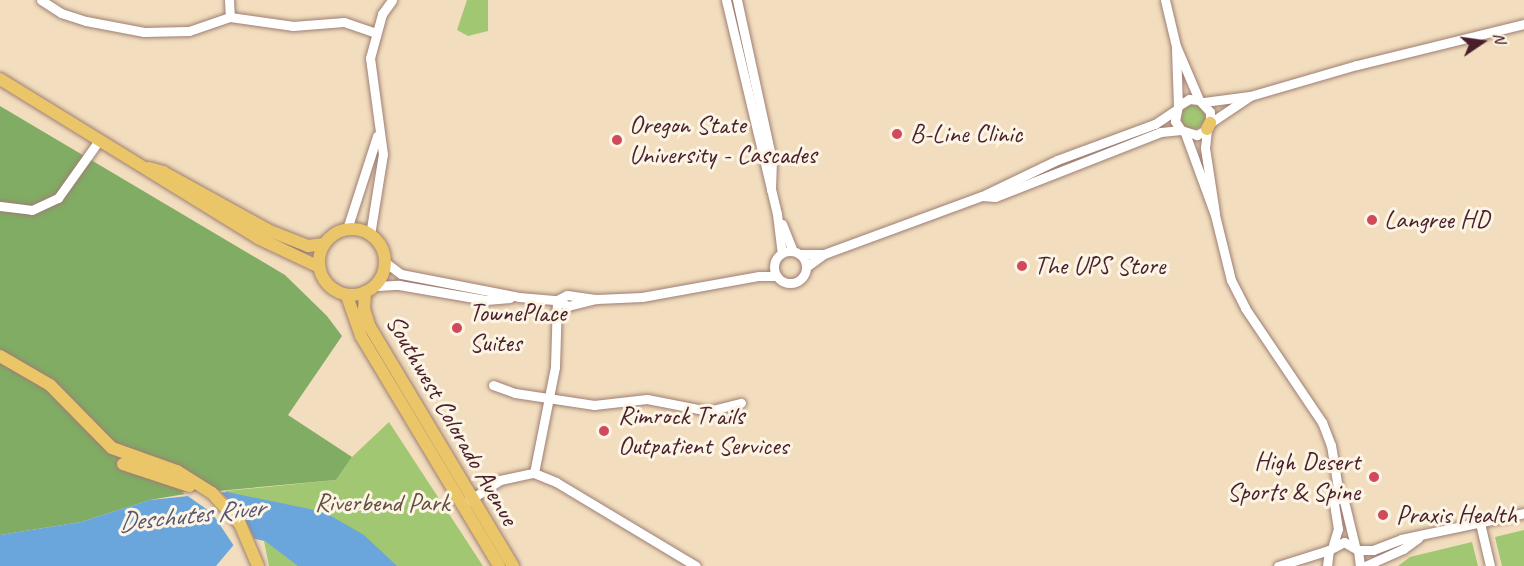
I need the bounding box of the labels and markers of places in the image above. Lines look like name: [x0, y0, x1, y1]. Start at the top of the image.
place label: Oregon State University - Cascades: [629, 109, 816, 170]
place label: B-Line Clinic: [910, 118, 1023, 150]
marker: B-Line Clinic: [888, 125, 906, 143]
marker: Oregon State University - Cascades: [610, 133, 624, 147]
place label: Langree HD: [1384, 204, 1490, 236]
marker: Langree HD: [1365, 213, 1379, 227]
place label: The UPS Store: [1034, 250, 1165, 282]
marker: The UPS Store: [1015, 259, 1029, 273]
place label: TownePlace Suites: [469, 297, 566, 358]
marker: TownePlace Suites: [450, 321, 464, 335]
place label: Rimrock Trails Outpatient Services: [618, 400, 788, 461]
marker: Rimrock Trails Outpatient Services: [595, 422, 613, 440]
place label: High Desert Sports & Spine: [1227, 446, 1360, 508]
marker: High Desert Sports & Spine: [1365, 468, 1383, 486]
place label: Praxis Health: [1396, 499, 1516, 531]
marker: Praxis Health: [1374, 506, 1392, 524]

